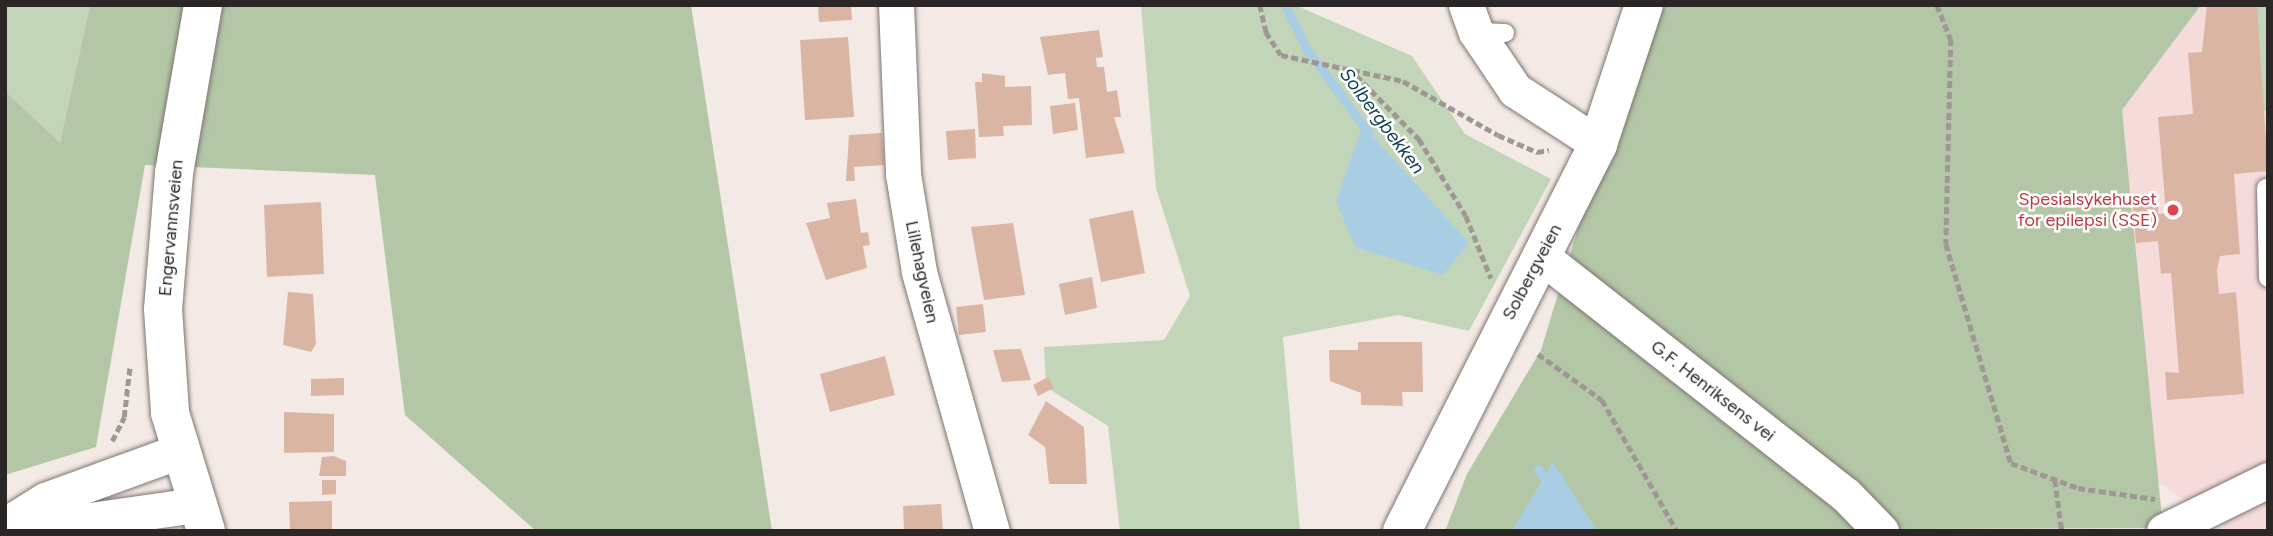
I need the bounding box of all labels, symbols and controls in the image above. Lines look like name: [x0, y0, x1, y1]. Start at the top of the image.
water label: Solbergbekken: [1335, 63, 1429, 179]
street label: Engervannsveien: [154, 159, 188, 297]
place label: Spesialsykehuset for epilepsi (SSE): [2018, 189, 2157, 232]
marker: Spesialsykehuset for epilepsi (SSE): [2163, 200, 2183, 220]
street label: Lillehagveien: [901, 219, 943, 325]
street label: Solbergveien: [1498, 220, 1566, 324]
street label: G.F. Henriksens vei: [1646, 336, 1780, 446]

